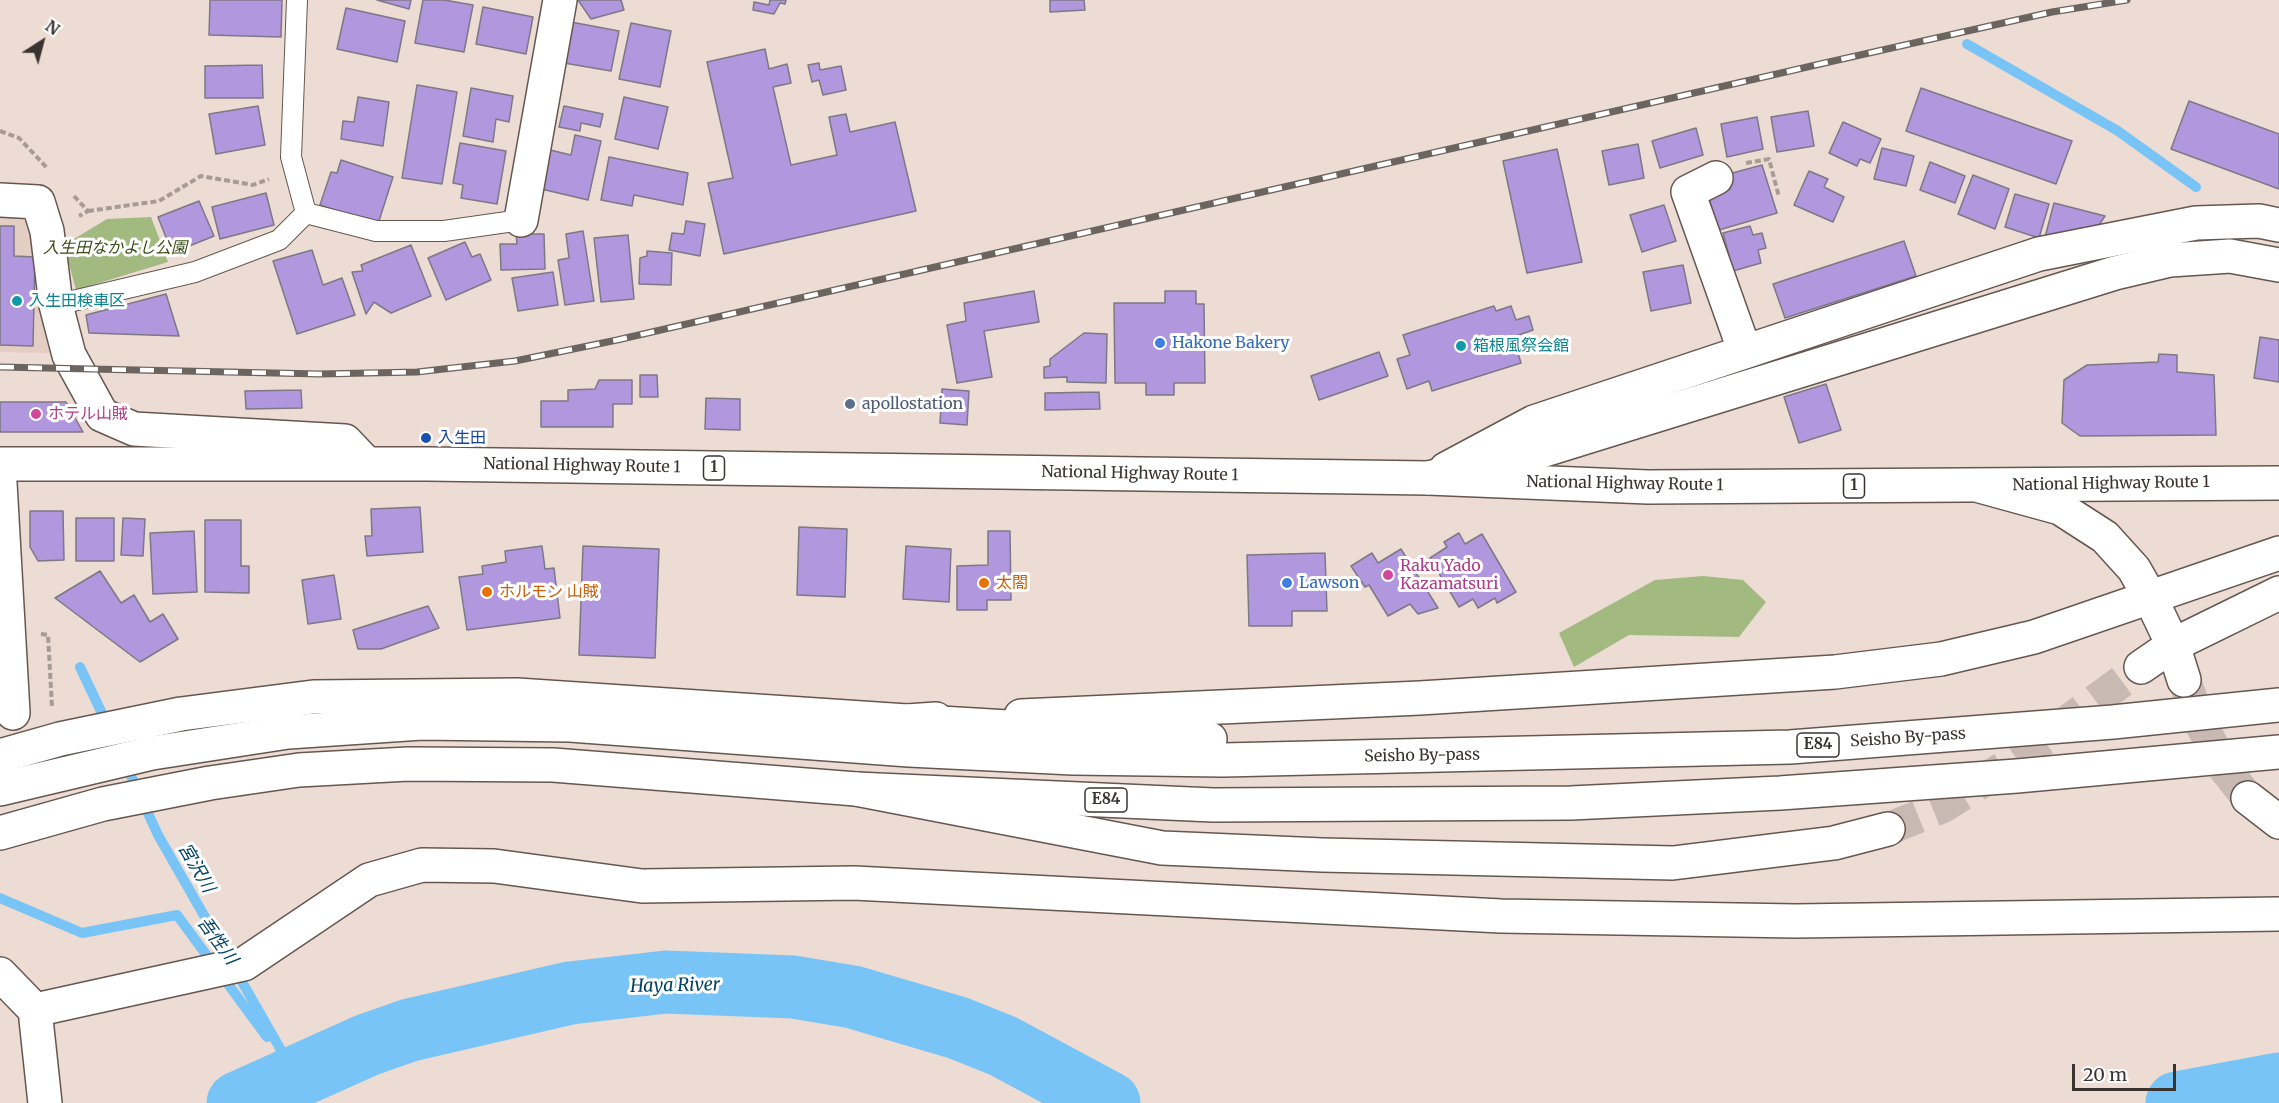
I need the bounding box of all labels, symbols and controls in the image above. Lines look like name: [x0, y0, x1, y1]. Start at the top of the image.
north arrow: [12, 12, 72, 72]
text: N: [42, 16, 64, 39]
park label: 入生田なかよし公園: [43, 238, 187, 258]
place label: 入生田検車区: [29, 291, 125, 311]
marker: 入生田検車区: [10, 294, 24, 308]
place label: Hakone Bakery: [1172, 333, 1290, 353]
marker: Hakone Bakery: [1153, 336, 1167, 350]
place label: 箱根風祭会館: [1473, 336, 1569, 356]
marker: 箱根風祭会館: [1454, 339, 1468, 353]
place label: apollostation: [862, 394, 963, 414]
marker: apollostation: [843, 397, 857, 411]
place label: ホテル山賊: [48, 404, 128, 424]
marker: ホテル山賊: [29, 407, 43, 421]
place label: 入生田: [438, 428, 486, 448]
marker: 入生田: [419, 431, 433, 445]
street label: National Highway Route 1: [483, 455, 681, 477]
road number: 1: [704, 456, 724, 480]
street label: National Highway Route 1: [1041, 463, 1239, 485]
street label: National Highway Route 1: [1526, 473, 1724, 495]
street label: National Highway Route 1: [2012, 473, 2210, 495]
road number: 1: [1844, 474, 1864, 498]
place label: Raku Yado Kazamatsuri: [1400, 556, 1498, 594]
marker: Raku Yado Kazamatsuri: [1381, 568, 1395, 582]
place label: 太閤: [996, 573, 1028, 593]
place label: Lawson: [1299, 573, 1359, 593]
marker: 太閤: [977, 576, 991, 590]
marker: Lawson: [1280, 576, 1294, 590]
place label: ホルモン 山賊: [499, 582, 599, 602]
marker: ホルモン 山賊: [480, 585, 494, 599]
street label: Seisho By-pass: [1850, 724, 1966, 752]
road number: E84: [1797, 733, 1839, 757]
street label: Seisho By-pass: [1364, 745, 1480, 767]
road number: E84: [1085, 788, 1127, 812]
water label: 宮沢川: [173, 839, 219, 897]
water label: 吾性川: [192, 913, 242, 969]
water label: Haya River: [630, 974, 720, 998]
scale bar: [2075, 1052, 2178, 1090]
text: 20 m: [2083, 1063, 2127, 1086]

